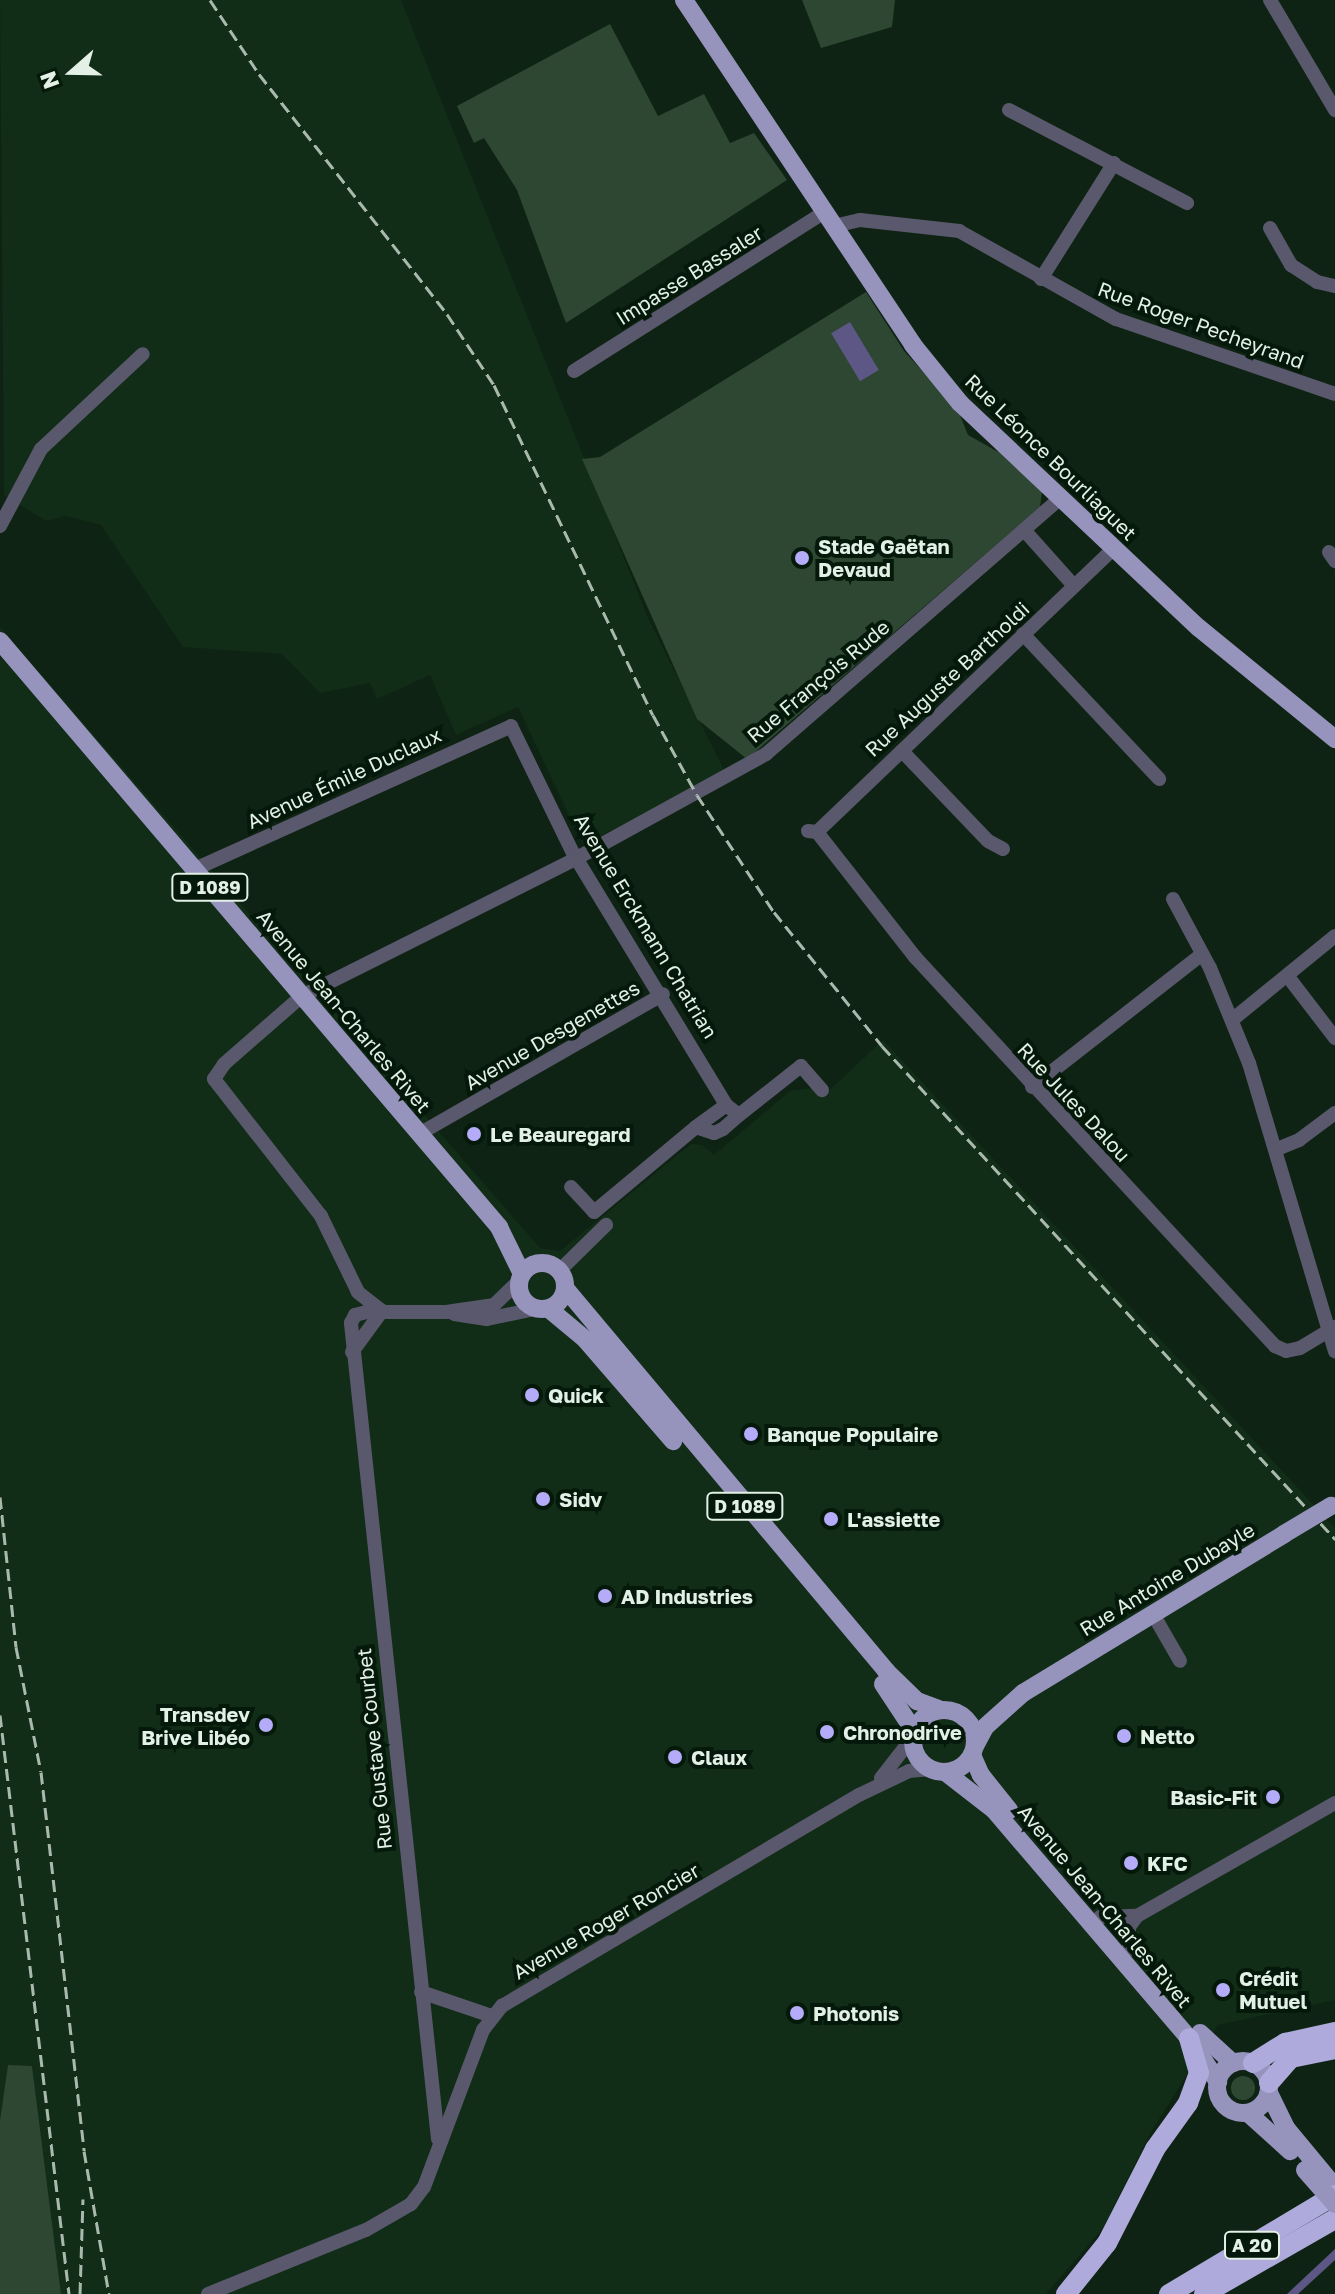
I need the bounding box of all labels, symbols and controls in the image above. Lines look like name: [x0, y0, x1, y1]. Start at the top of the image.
north arrow: [32, 32, 112, 112]
text: N: [33, 68, 65, 93]
street label: Impasse Bassaler: [611, 220, 767, 330]
street label: Rue Roger Pecheyrand: [1095, 277, 1307, 373]
street label: Rue Léonce Bourliaguet: [960, 369, 1142, 545]
place label: Stade Gaëtan Devaud: [818, 534, 950, 581]
marker: Stade Gaëtan Devaud: [793, 549, 811, 567]
street label: Rue Auguste Bartholdi: [860, 597, 1034, 761]
street label: Rue François Rude: [742, 615, 894, 747]
street label: Avenue Émile Duclaux: [243, 722, 445, 834]
street label: Avenue Erckmann Chatrian: [569, 809, 723, 1043]
road number: D 1089: [170, 873, 250, 901]
street label: Avenue Jean-Charles Rivet: [252, 905, 436, 1117]
street label: Avenue Desgenettes: [460, 975, 644, 1095]
street label: Rue Jules Dalou: [1013, 1037, 1135, 1167]
place label: Le Beauregard: [490, 1122, 631, 1146]
marker: Le Beauregard: [465, 1125, 483, 1143]
place label: Quick: [548, 1383, 604, 1407]
marker: Quick: [523, 1386, 541, 1404]
place label: Banque Populaire: [767, 1422, 938, 1446]
marker: Banque Populaire: [742, 1425, 760, 1443]
place label: Sidv: [559, 1487, 602, 1511]
marker: Sidv: [534, 1490, 552, 1508]
road number: D 1089: [705, 1492, 785, 1520]
place label: L'assiette: [847, 1507, 940, 1531]
marker: L'assiette: [822, 1510, 840, 1528]
street label: Rue Antoine Dubayle: [1075, 1517, 1259, 1641]
place label: AD Industries: [621, 1584, 753, 1608]
marker: AD Industries: [596, 1587, 614, 1605]
street label: Rue Gustave Courbet: [351, 1647, 397, 1851]
place label: Transdev Brive Libéo: [141, 1702, 250, 1749]
marker: Transdev Brive Libéo: [257, 1716, 275, 1734]
place label: Chronodrive: [843, 1720, 962, 1744]
marker: Chronodrive: [818, 1723, 836, 1741]
place label: Netto: [1140, 1724, 1195, 1748]
marker: Netto: [1115, 1727, 1133, 1745]
place label: Claux: [691, 1745, 747, 1769]
marker: Claux: [666, 1748, 684, 1766]
place label: Basic-Fit: [1170, 1785, 1257, 1809]
marker: Basic-Fit: [1264, 1788, 1282, 1806]
street label: Avenue Jean-Charles Rivet: [1013, 1800, 1197, 2012]
place label: KFC: [1147, 1851, 1188, 1875]
marker: KFC: [1122, 1854, 1140, 1872]
street label: Avenue Roger Roncier: [509, 1858, 703, 1984]
place label: Crédit Mutuel: [1239, 1966, 1307, 2013]
marker: Crédit Mutuel: [1214, 1981, 1232, 1999]
place label: Photonis: [813, 2001, 899, 2025]
marker: Photonis: [788, 2004, 806, 2022]
road number: A 20: [1224, 2231, 1280, 2259]

